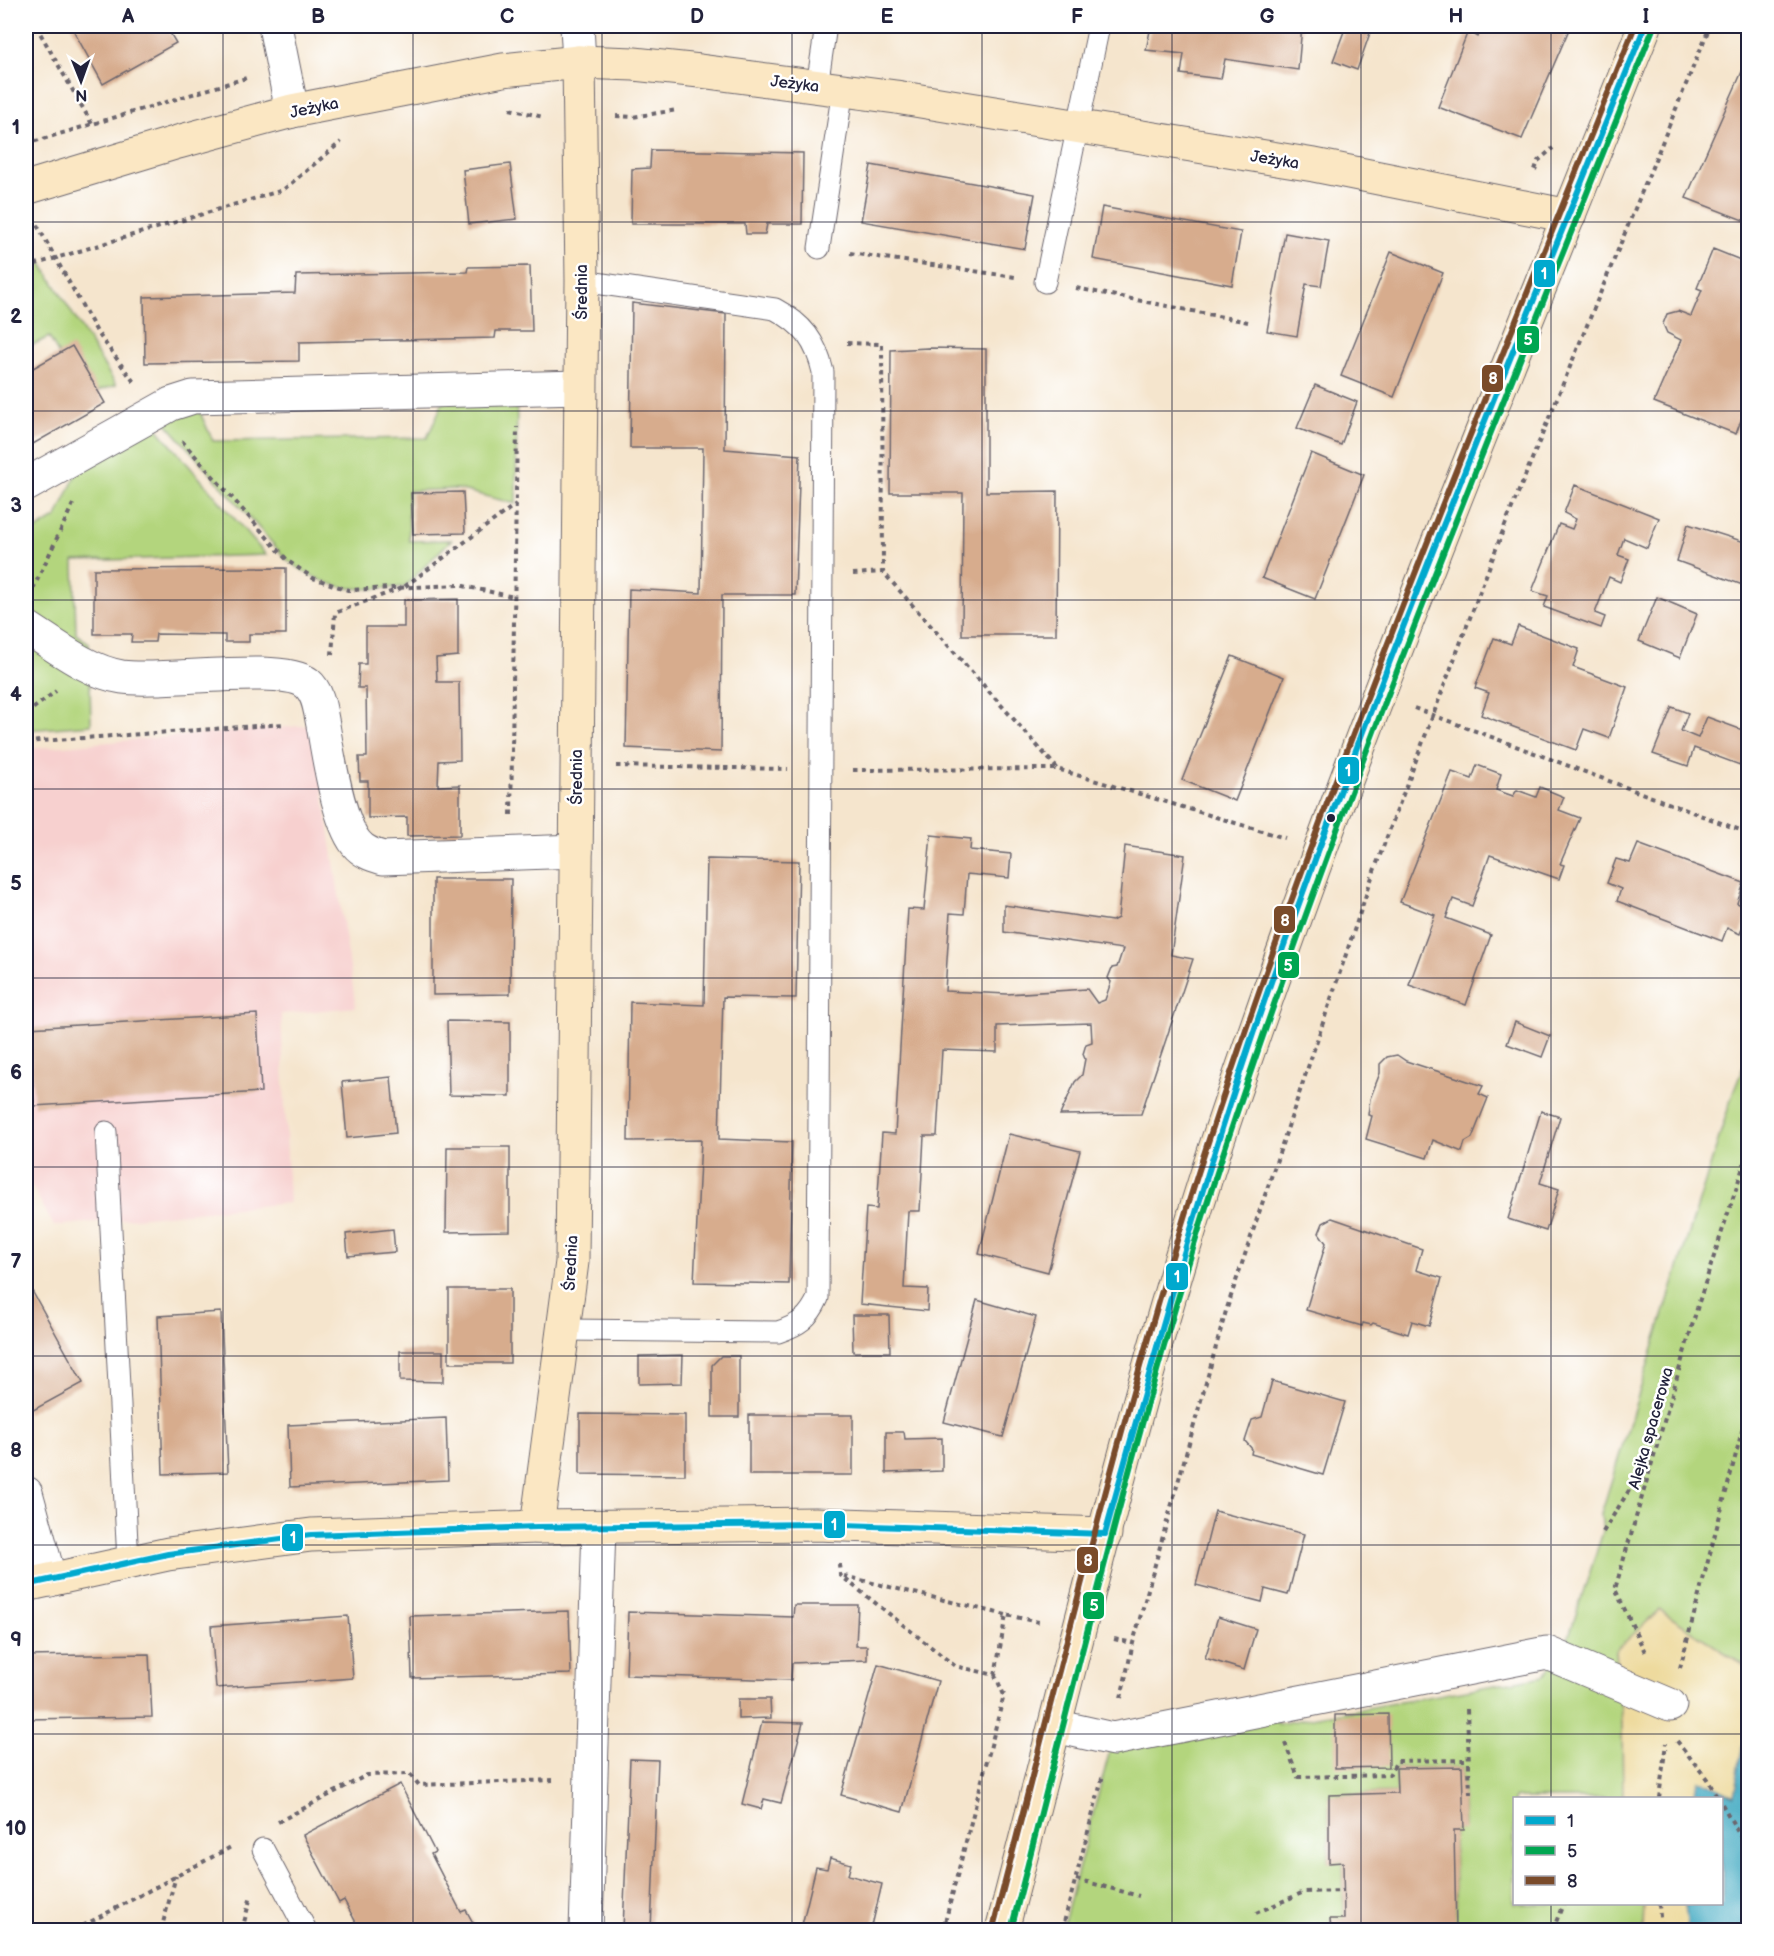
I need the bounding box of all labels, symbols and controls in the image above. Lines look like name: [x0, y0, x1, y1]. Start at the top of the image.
text: A: [121, 5, 135, 29]
text: B: [311, 5, 325, 29]
text: C: [500, 5, 514, 29]
text: D: [690, 5, 704, 29]
text: E: [881, 5, 894, 29]
text: F: [1071, 5, 1083, 29]
text: G: [1260, 5, 1275, 29]
text: H: [1449, 5, 1463, 29]
text: I: [1643, 5, 1649, 29]
north arrow: [51, 51, 111, 111]
street label: Jeżyka: [769, 72, 820, 97]
text: N: [75, 85, 87, 104]
street label: Jeżyka: [288, 94, 340, 123]
text: 1: [12, 116, 20, 140]
street label: Jeżyka: [1249, 147, 1300, 174]
line badge: 1: [1533, 259, 1556, 288]
street label: Średnia: [571, 264, 592, 320]
text: 1: [1541, 265, 1547, 284]
text: 2: [10, 305, 22, 329]
line badge: 5: [1516, 325, 1540, 354]
text: 5: [1523, 331, 1533, 350]
line badge: 8: [1481, 364, 1504, 393]
text: 8: [1488, 370, 1498, 389]
text: 3: [10, 494, 22, 518]
text: 4: [10, 683, 22, 707]
street label: Średnia: [566, 749, 587, 805]
line badge: 1: [1337, 756, 1360, 785]
text: 1: [1345, 762, 1351, 781]
unlabelled marker: [1325, 812, 1337, 824]
text: 5: [10, 872, 22, 896]
line badge: 8: [1273, 905, 1296, 934]
text: 8: [1280, 912, 1290, 931]
line badge: 5: [1277, 951, 1300, 979]
text: 5: [1283, 957, 1293, 976]
text: 6: [10, 1061, 22, 1085]
street label: Średnia: [559, 1235, 582, 1291]
text: 7: [10, 1250, 22, 1274]
line badge: 1: [1165, 1262, 1189, 1291]
text: 1: [1174, 1268, 1180, 1287]
street label: Alejka spacerowa: [1625, 1365, 1678, 1492]
text: 8: [10, 1439, 22, 1463]
line badge: 1: [823, 1510, 846, 1539]
text: 1: [831, 1516, 837, 1535]
line badge: 1: [281, 1523, 304, 1552]
text: 1: [290, 1529, 296, 1548]
line badge: 8: [1076, 1546, 1099, 1574]
text: 8: [1083, 1552, 1093, 1571]
line badge: 5: [1082, 1591, 1105, 1620]
text: 5: [1089, 1597, 1099, 1616]
text: 9: [10, 1628, 22, 1652]
legend: [1513, 1797, 1723, 1905]
text: 1: [1567, 1811, 1574, 1832]
text: 10: [6, 1817, 26, 1841]
text: 5: [1567, 1841, 1577, 1862]
text: 8: [1567, 1871, 1578, 1892]

